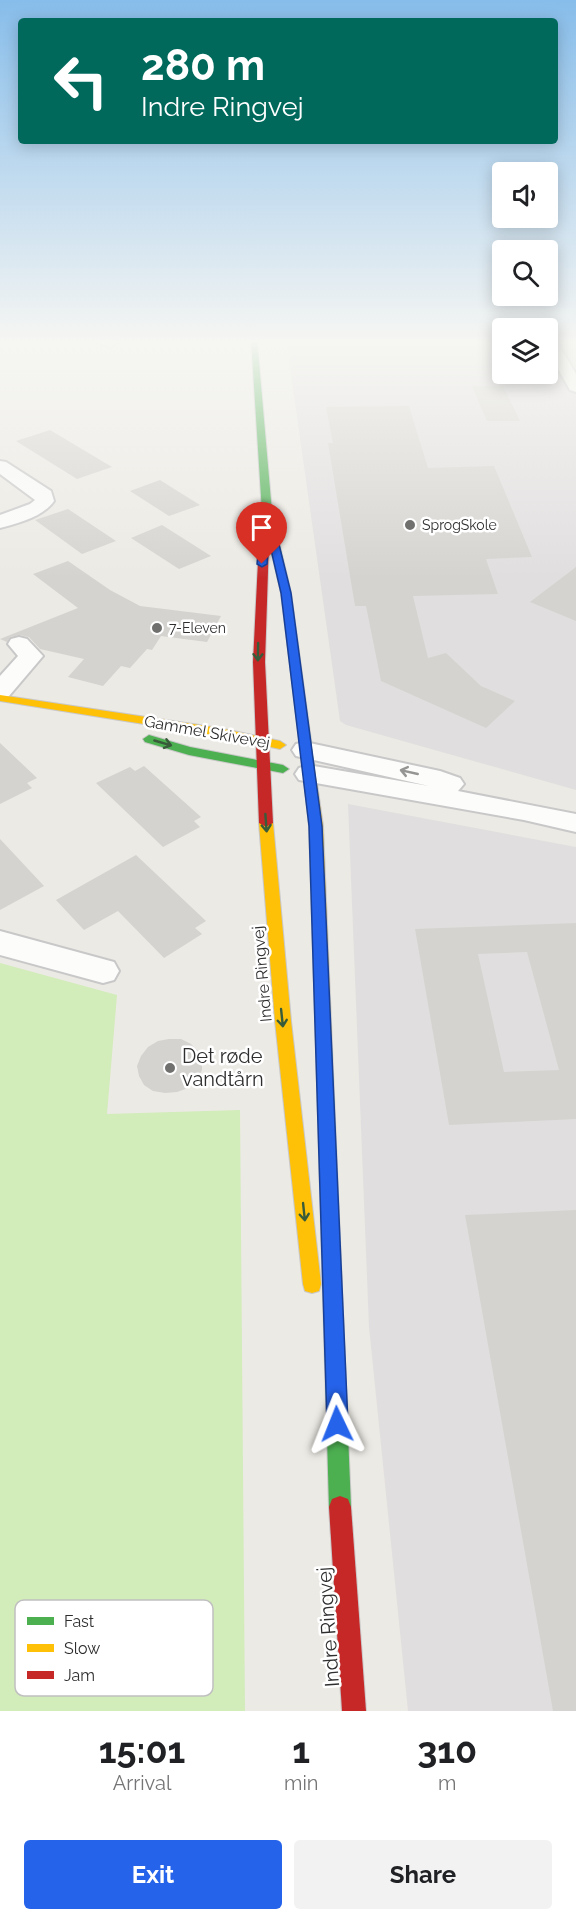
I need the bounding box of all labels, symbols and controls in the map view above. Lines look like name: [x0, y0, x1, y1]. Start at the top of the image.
text: 280 m: [141, 41, 265, 90]
icon: left: [42, 42, 120, 120]
text: Indre Ringvej: [141, 91, 304, 122]
map controls: [492, 162, 558, 384]
button: sound: [492, 162, 558, 228]
button: search: [492, 240, 558, 306]
button: layers: [492, 318, 558, 384]
pin: [236, 502, 287, 564]
icon: arrive: [245, 511, 278, 544]
place label: SprogSkole: [422, 517, 497, 533]
marker: SprogSkole: [403, 518, 417, 532]
place label: 7-Eleven: [169, 620, 226, 636]
marker: 7-Eleven: [150, 621, 164, 635]
one-way arrow: [252, 642, 264, 662]
street label: Gammel Skivevej: [143, 712, 271, 752]
one-way arrow: [153, 738, 172, 749]
one-way arrow: [400, 765, 419, 777]
one-way arrow: [261, 813, 272, 833]
street label: Indre Ringvej: [248, 925, 276, 1023]
one-way arrow: [277, 1007, 288, 1027]
place label: Det røde vandtårn: [182, 1044, 264, 1091]
marker: Det røde vandtårn: [163, 1061, 177, 1075]
one-way arrow: [299, 1201, 310, 1221]
position arrow: [305, 1392, 369, 1456]
street label: Indre Ringvej: [312, 1566, 344, 1688]
legend: [15, 1600, 213, 1696]
text: Fast: [64, 1612, 95, 1631]
text: Slow: [64, 1639, 100, 1658]
text: Jam: [64, 1666, 95, 1685]
text: 15:01: [99, 1729, 185, 1771]
text: 1: [292, 1729, 310, 1771]
text: 310: [417, 1729, 477, 1771]
text: Arrival: [113, 1771, 171, 1795]
text: min: [284, 1771, 318, 1795]
text: m: [438, 1771, 456, 1795]
button: Exit: [24, 1840, 282, 1909]
button: Share: [294, 1840, 552, 1909]

